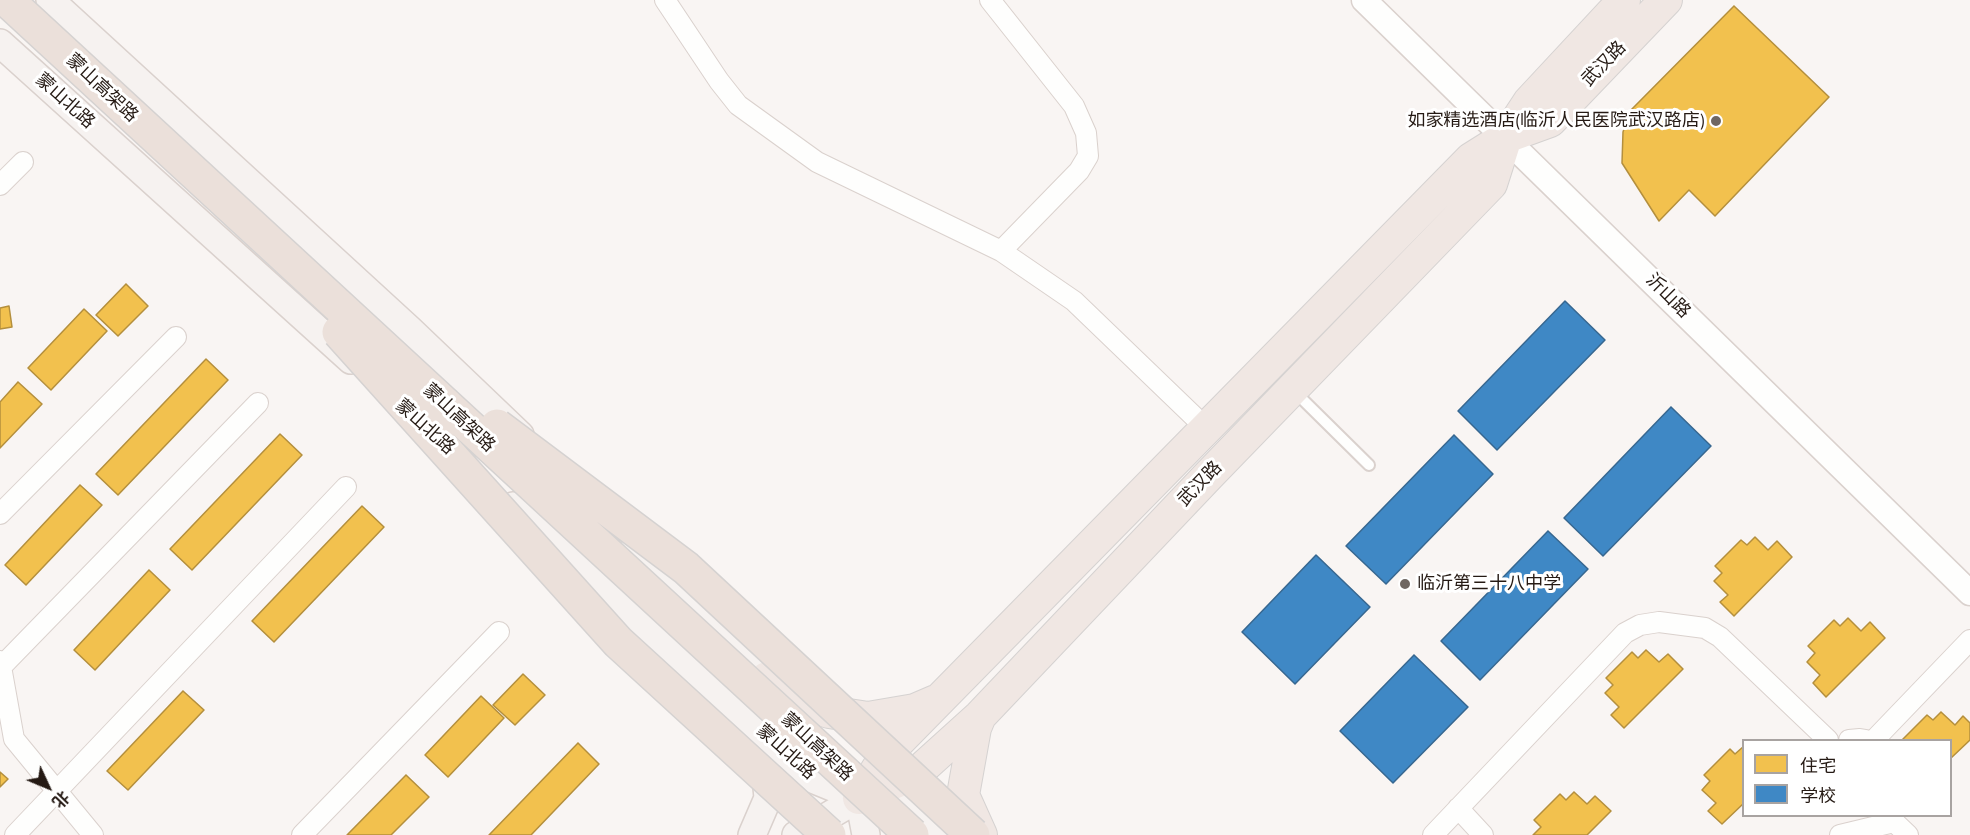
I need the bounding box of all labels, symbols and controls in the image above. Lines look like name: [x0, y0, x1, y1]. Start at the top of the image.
street label: 武汉路: [1577, 37, 1631, 91]
street label: 蒙山高架路: [62, 49, 142, 127]
street label: 蒙山北路: [31, 69, 99, 133]
place label: 如家精选酒店(临沂人民医院武汉路店): [1408, 110, 1704, 132]
marker: 如家精选酒店(临沂人民医院武汉路店): [1709, 114, 1723, 128]
street label: 沂山路: [1641, 269, 1695, 323]
street label: 蒙山高架路: [419, 379, 499, 457]
street label: 蒙山北路: [391, 395, 459, 459]
street label: 武汉路: [1173, 457, 1227, 511]
place label: 临沂第三十八中学: [1417, 573, 1561, 595]
marker: 临沂第三十八中学: [1398, 577, 1412, 591]
street label: 蒙山高架路: [777, 708, 857, 786]
street label: 蒙山北路: [752, 720, 820, 784]
legend: [1742, 739, 1952, 817]
text: 住宅: [1800, 754, 1836, 777]
north arrow: [18, 757, 78, 817]
text: 学校: [1800, 784, 1836, 807]
text: 北: [48, 787, 74, 812]

